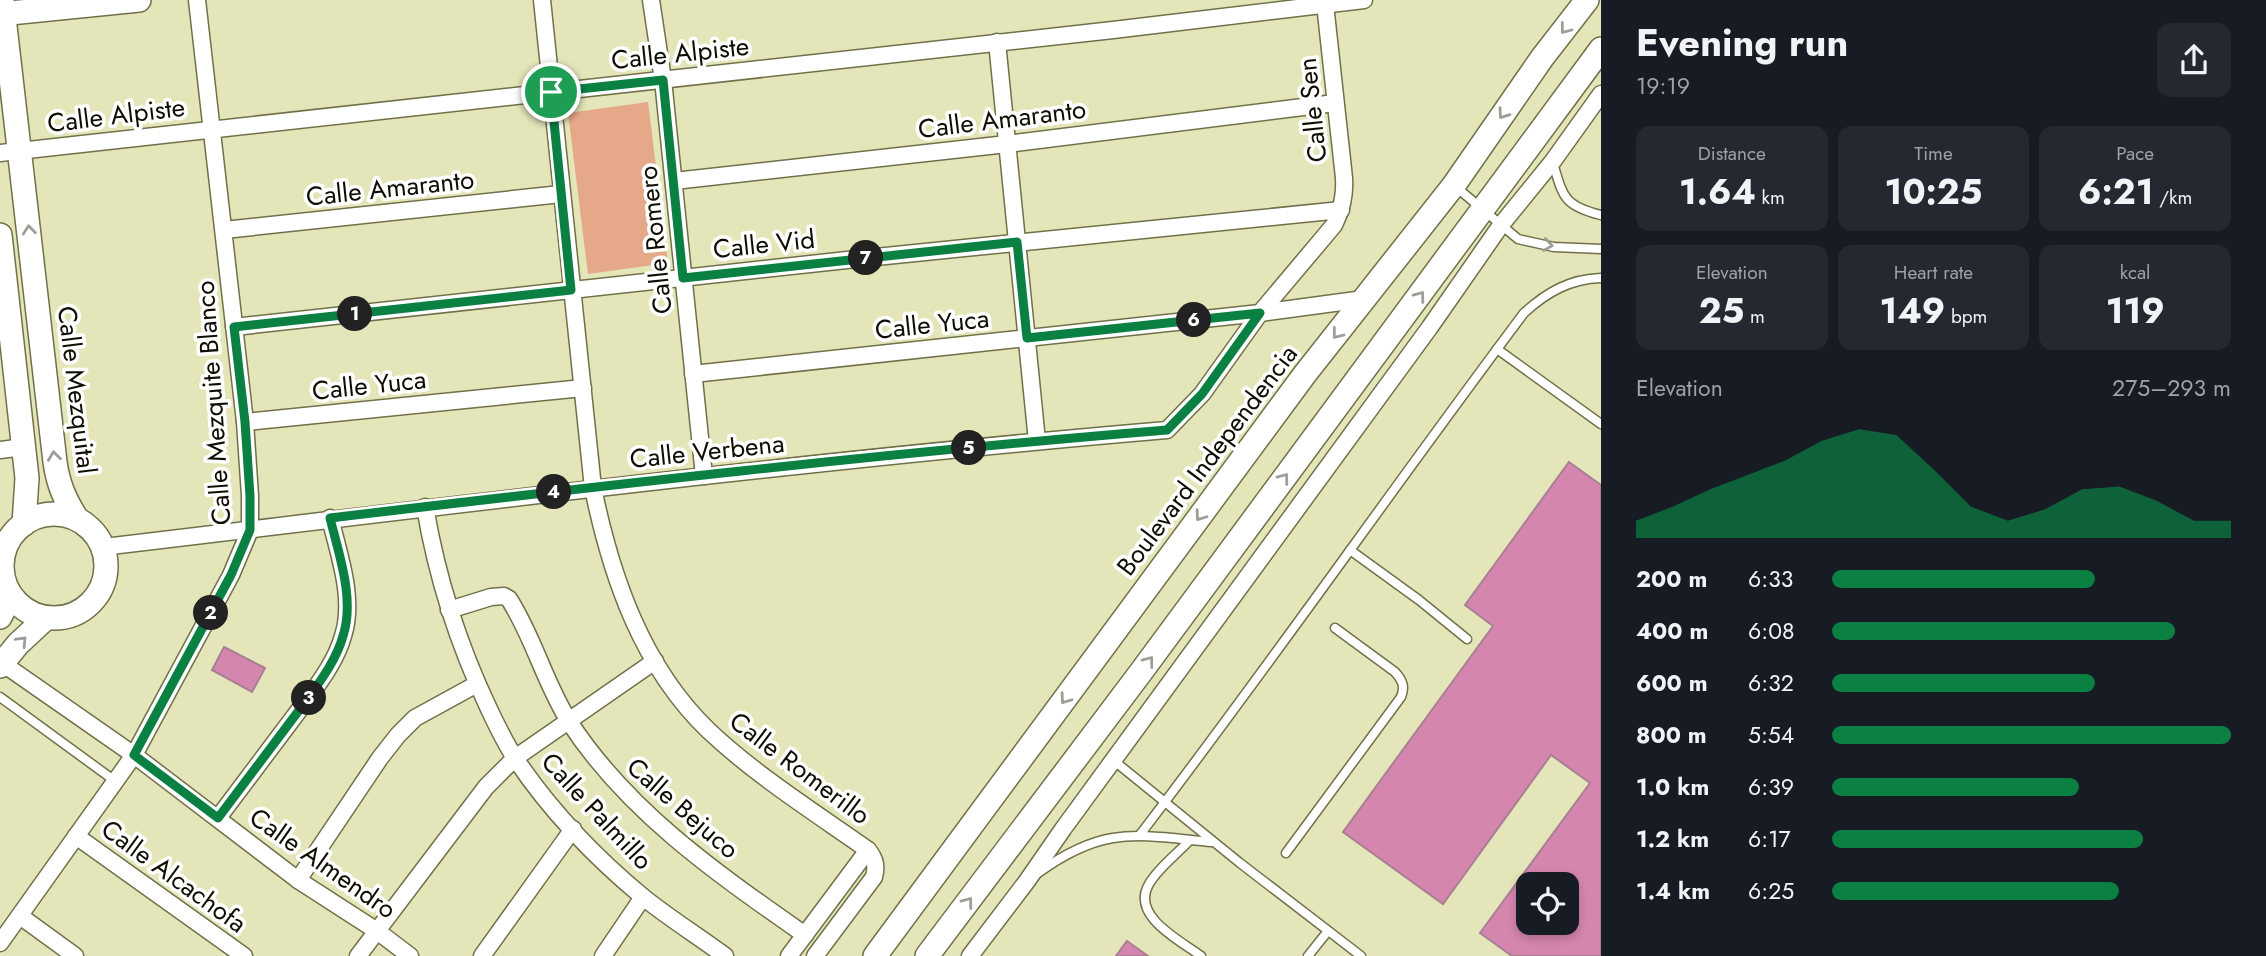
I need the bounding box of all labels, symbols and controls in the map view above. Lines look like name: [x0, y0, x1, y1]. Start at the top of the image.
text: Evening run: [1636, 15, 1848, 70]
one-way arrow: [1560, 21, 1573, 33]
button: share: [2157, 23, 2231, 97]
street label: Calle Alpiste: [609, 27, 751, 79]
street label: Calle Sen: [1288, 56, 1336, 164]
pin: [521, 62, 581, 122]
text: 19:19: [1636, 69, 1690, 103]
icon: arrive: [532, 73, 570, 111]
street label: Calle Alpiste: [45, 88, 187, 142]
street label: Calle Amaranto: [916, 90, 1088, 148]
one-way arrow: [1499, 106, 1511, 119]
text: Distance: [1698, 140, 1766, 167]
text: Time: [1914, 140, 1953, 167]
text: Pace: [2116, 140, 2154, 167]
street label: Calle Amaranto: [304, 160, 476, 216]
street label: Calle Romero: [628, 164, 682, 316]
text: 1.64: [1679, 167, 1756, 217]
text: 10:25: [1885, 167, 1982, 217]
text: 6:21: [2078, 167, 2154, 217]
text: km: [1756, 184, 1785, 211]
text: /km: [2154, 184, 2192, 211]
street label: Calle Vid: [711, 220, 817, 268]
one-way arrow: [22, 224, 37, 236]
one-way arrow: [1542, 238, 1554, 253]
pin: 7: [848, 240, 884, 276]
text: 7: [860, 244, 871, 271]
text: Elevation: [1696, 259, 1768, 286]
text: Heart rate: [1894, 259, 1973, 286]
text: kcal: [2120, 259, 2151, 286]
street label: Calle Mezquite Blanco: [186, 279, 240, 527]
text: 25: [1699, 286, 1744, 336]
text: 149: [1880, 286, 1945, 336]
text: 119: [2106, 286, 2165, 336]
one-way arrow: [1412, 291, 1424, 303]
pin: 1: [338, 296, 372, 332]
street label: Calle Yuca: [873, 299, 991, 349]
text: 1: [350, 300, 359, 327]
pin: 6: [1176, 302, 1212, 338]
text: m: [1744, 303, 1765, 330]
text: bpm: [1945, 303, 1987, 330]
street label: Calle Mezquital: [48, 304, 106, 476]
text: 6: [1187, 306, 1200, 333]
one-way arrow: [1332, 326, 1345, 339]
street label: Boulevard Independencia: [1107, 337, 1307, 583]
street label: Calle Yuca: [310, 360, 428, 410]
text: Elevation: [1636, 371, 1723, 405]
text: 275–293 m: [2112, 371, 2231, 405]
street label: Calle Verbena: [628, 424, 786, 478]
pin: 5: [951, 430, 986, 466]
text: 5: [962, 434, 975, 461]
one-way arrow: [47, 450, 62, 462]
one-way arrow: [1276, 474, 1289, 486]
pin: 4: [536, 475, 572, 510]
text: 4: [547, 478, 560, 505]
one-way arrow: [1196, 508, 1209, 521]
text: 200 m: [1636, 562, 1707, 596]
text: 6:33: [1748, 562, 1793, 596]
pin: 2: [194, 596, 228, 630]
text: 2: [204, 599, 217, 626]
text: 400 m: [1636, 614, 1708, 648]
text: 6:08: [1748, 614, 1795, 648]
one-way arrow: [13, 636, 26, 649]
one-way arrow: [1141, 656, 1153, 669]
text: 600 m: [1636, 666, 1708, 700]
text: 6:32: [1748, 666, 1794, 700]
pin: 3: [292, 680, 326, 716]
text: 3: [303, 684, 314, 711]
one-way arrow: [1061, 691, 1073, 704]
street label: Calle Romerillo: [722, 702, 878, 834]
text: 800 m: [1636, 718, 1707, 752]
text: 5:54: [1748, 718, 1794, 752]
street label: Calle Palmillo: [532, 744, 662, 878]
street label: Calle Bejuco: [618, 748, 748, 868]
text: 1.0 km: [1636, 770, 1709, 804]
text: 6:39: [1748, 770, 1794, 804]
street label: Calle Almendro: [242, 798, 404, 928]
street label: Calle Alcachofa: [93, 810, 255, 942]
text: 1.2 km: [1636, 822, 1709, 856]
text: 6:17: [1748, 822, 1791, 856]
map controls: [1516, 872, 1579, 935]
button: locate: [1516, 872, 1579, 935]
text: 1.4 km: [1636, 874, 1710, 908]
text: 6:25: [1748, 874, 1794, 908]
one-way arrow: [959, 897, 972, 909]

